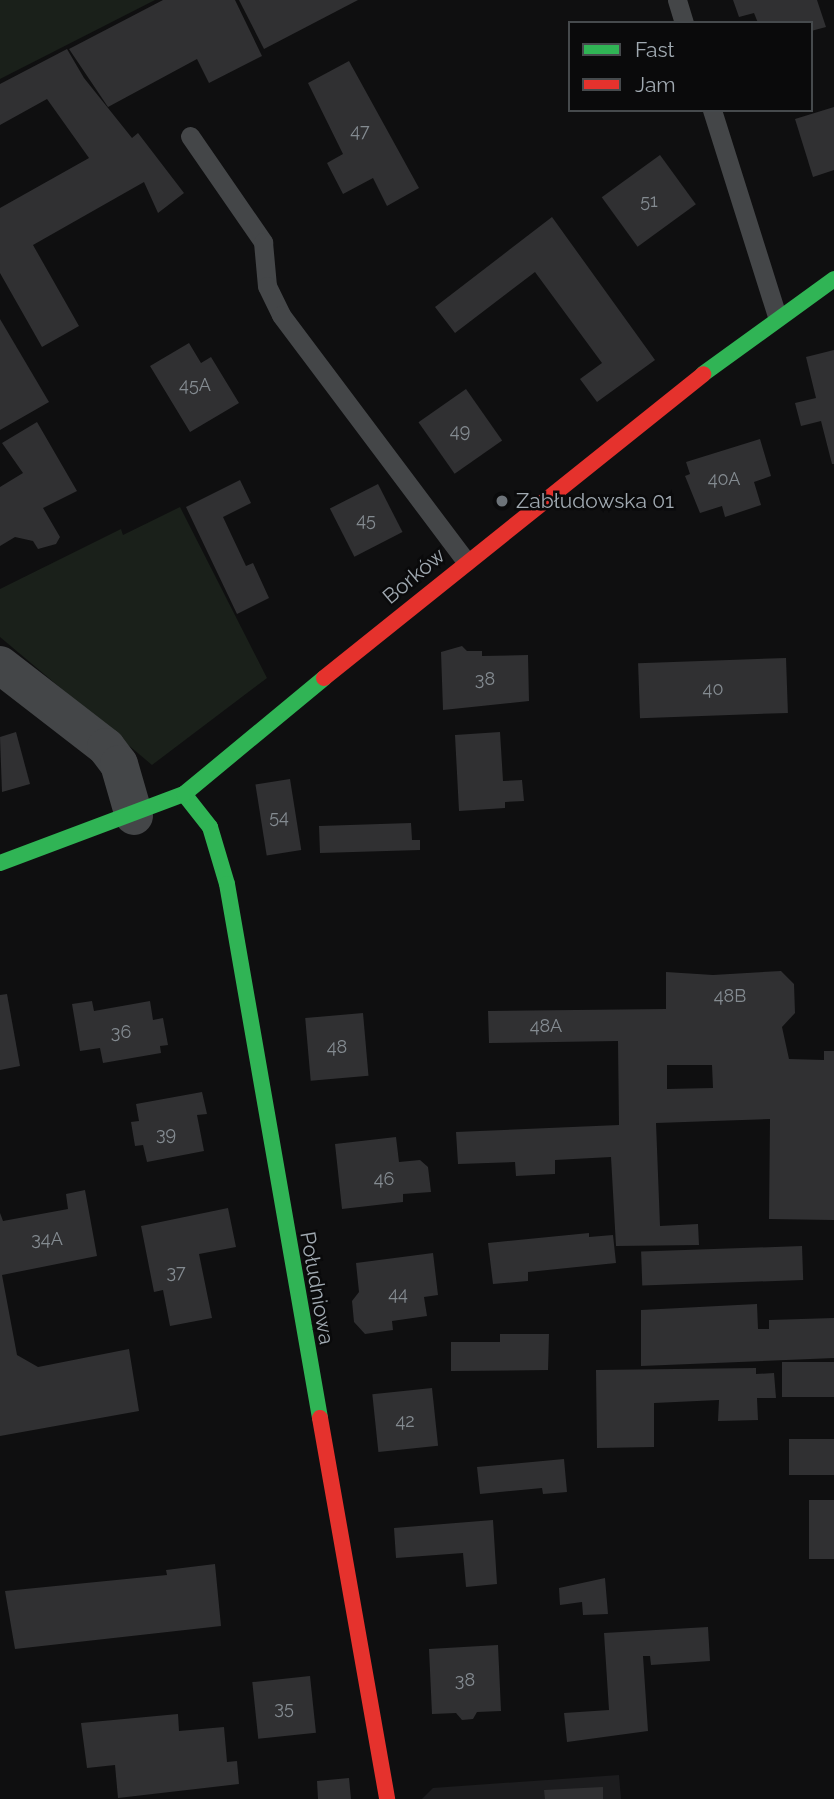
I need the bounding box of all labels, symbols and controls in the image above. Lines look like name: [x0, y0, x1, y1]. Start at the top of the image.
legend: [568, 21, 813, 112]
text: Fast: [635, 37, 675, 62]
text: Jam: [635, 72, 676, 97]
house number: 47: [350, 120, 370, 142]
house number: 51: [640, 190, 658, 212]
house number: 45A: [179, 374, 211, 396]
house number: 49: [450, 420, 470, 442]
house number: 40A: [708, 468, 740, 490]
place label: Zabłudowska 01: [516, 488, 674, 514]
marker: Zabłudowska 01: [494, 493, 510, 509]
house number: 45: [356, 509, 376, 531]
street label: Borków: [378, 543, 450, 609]
house number: 38: [475, 668, 495, 690]
house number: 40: [703, 678, 723, 700]
house number: 54: [269, 806, 289, 828]
house number: 48B: [714, 985, 746, 1007]
house number: 48A: [530, 1015, 562, 1037]
house number: 36: [111, 1021, 131, 1043]
house number: 48: [327, 1036, 347, 1058]
house number: 39: [156, 1123, 176, 1145]
house number: 46: [374, 1168, 394, 1190]
house number: 34A: [31, 1228, 63, 1250]
street label: Południowa: [295, 1230, 339, 1346]
house number: 37: [166, 1261, 186, 1283]
house number: 44: [388, 1283, 408, 1305]
house number: 42: [395, 1410, 415, 1432]
house number: 38: [455, 1669, 475, 1691]
house number: 35: [274, 1697, 294, 1719]

